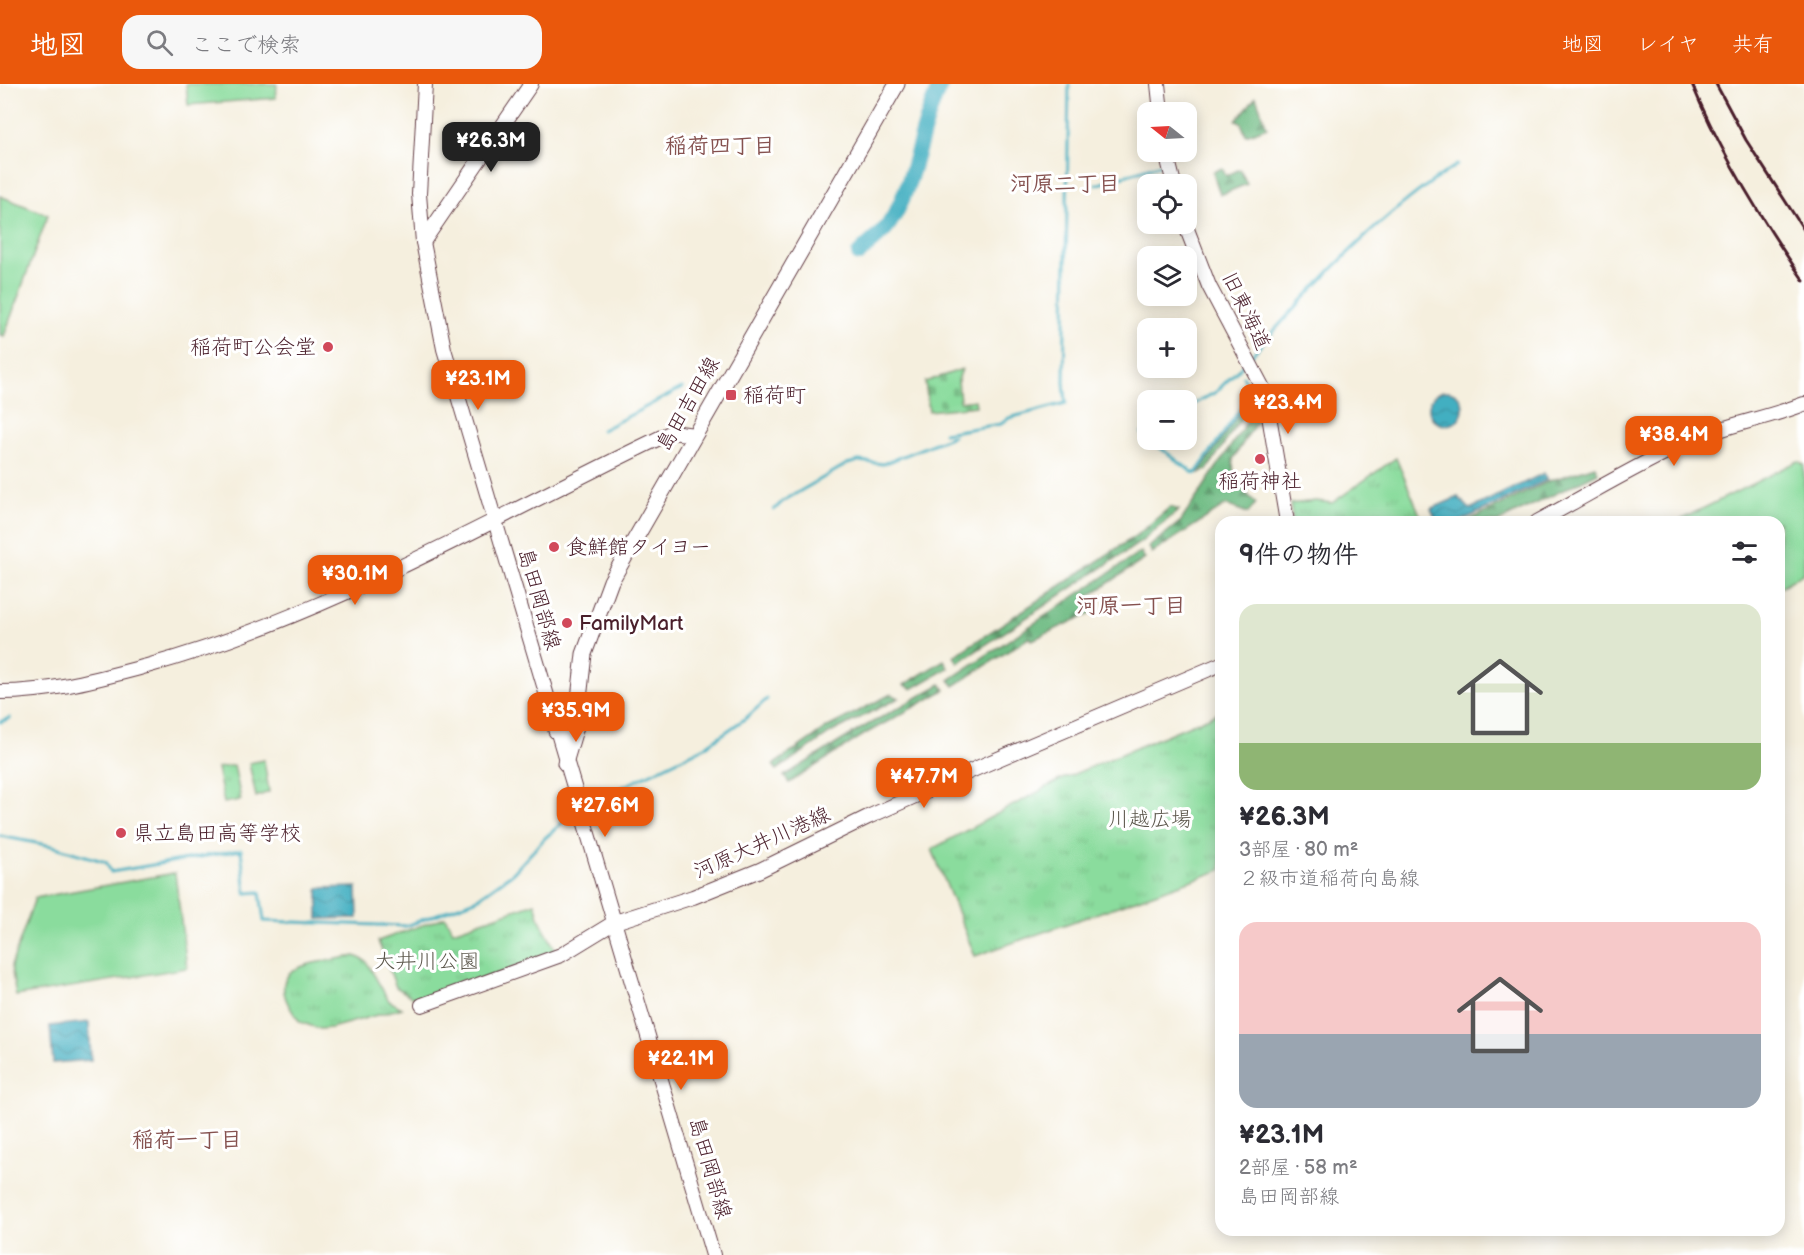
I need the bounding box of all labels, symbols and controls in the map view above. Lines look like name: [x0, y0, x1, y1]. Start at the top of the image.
search box: [122, 15, 542, 69]
icon: search: [143, 26, 176, 59]
text: 地図: [30, 29, 86, 62]
text: ここで検索: [191, 32, 301, 59]
text: 地図: [1562, 32, 1604, 57]
text: レイヤ: [1637, 32, 1699, 57]
text: 共有: [1732, 32, 1774, 57]
north arrow: [1137, 102, 1197, 162]
map controls: [1137, 102, 1197, 450]
pin: ¥26.3M: [442, 122, 540, 173]
text: ¥26.3M: [456, 129, 526, 153]
district label: 稲荷四丁目: [665, 133, 775, 160]
district label: 河原二丁目: [1010, 171, 1120, 198]
button: locate: [1137, 174, 1197, 234]
button: layers: [1137, 246, 1197, 306]
street label: 旧東海道: [1216, 268, 1276, 354]
button: +: [1137, 318, 1197, 378]
place label: 稲荷町公会堂: [190, 335, 316, 360]
marker: 稲荷町公会堂: [321, 340, 335, 354]
street label: 島田吉田線: [651, 352, 725, 456]
pin: ¥23.1M: [429, 360, 527, 411]
text: ¥23.1M: [445, 367, 511, 391]
place label: 稲荷町: [743, 383, 806, 408]
pin: ¥23.4M: [1239, 384, 1337, 435]
marker: 稲荷町: [724, 388, 738, 402]
button: −: [1137, 390, 1197, 450]
text: ¥23.4M: [1254, 391, 1322, 415]
pin: ¥38.4M: [1625, 416, 1723, 467]
text: ¥38.4M: [1639, 423, 1709, 447]
marker: 稲荷神社: [1253, 452, 1267, 466]
place label: 稲荷神社: [1218, 469, 1302, 494]
place label: 食鮮館タイヨー: [566, 535, 711, 560]
icon: filters: [1728, 536, 1761, 569]
marker: 食鮮館タイヨー: [547, 540, 561, 554]
text: 9件の物件: [1239, 540, 1358, 571]
street label: 島田岡部線: [513, 545, 565, 653]
pin: ¥30.1M: [306, 555, 404, 606]
text: ¥30.1M: [322, 562, 388, 586]
district label: 河原一丁目: [1076, 593, 1186, 620]
place label: FamilyMart: [579, 611, 684, 636]
marker: FamilyMart: [560, 616, 574, 630]
icon: home: [1446, 643, 1554, 751]
pin: ¥35.9M: [527, 692, 625, 743]
text: ¥35.9M: [542, 699, 610, 723]
pin: ¥47.7M: [875, 758, 973, 809]
text: ¥47.7M: [890, 765, 958, 789]
pin: ¥27.6M: [556, 787, 654, 838]
text: ¥27.6M: [571, 794, 639, 818]
street label: 河原大井川港線: [690, 802, 834, 884]
text: ¥26.3M: [1239, 802, 1330, 833]
park label: 川越広場: [1108, 807, 1192, 832]
place label: 県立島田高等学校: [133, 821, 301, 846]
marker: 県立島田高等学校: [114, 826, 128, 840]
text: 3部屋 · 80 m²: [1239, 838, 1358, 862]
text: ２級市道稲荷向島線: [1239, 867, 1419, 891]
park label: 大井川公園: [375, 949, 480, 974]
icon: home: [1446, 961, 1554, 1069]
pin: ¥22.1M: [632, 1040, 730, 1091]
text: ¥22.1M: [648, 1047, 714, 1071]
street label: 島田岡部線: [684, 1114, 736, 1222]
text: ¥23.1M: [1239, 1120, 1324, 1151]
district label: 稲荷一丁目: [132, 1127, 242, 1154]
text: 2部屋 · 58 m²: [1239, 1156, 1358, 1180]
text: 島田岡部線: [1239, 1185, 1339, 1209]

